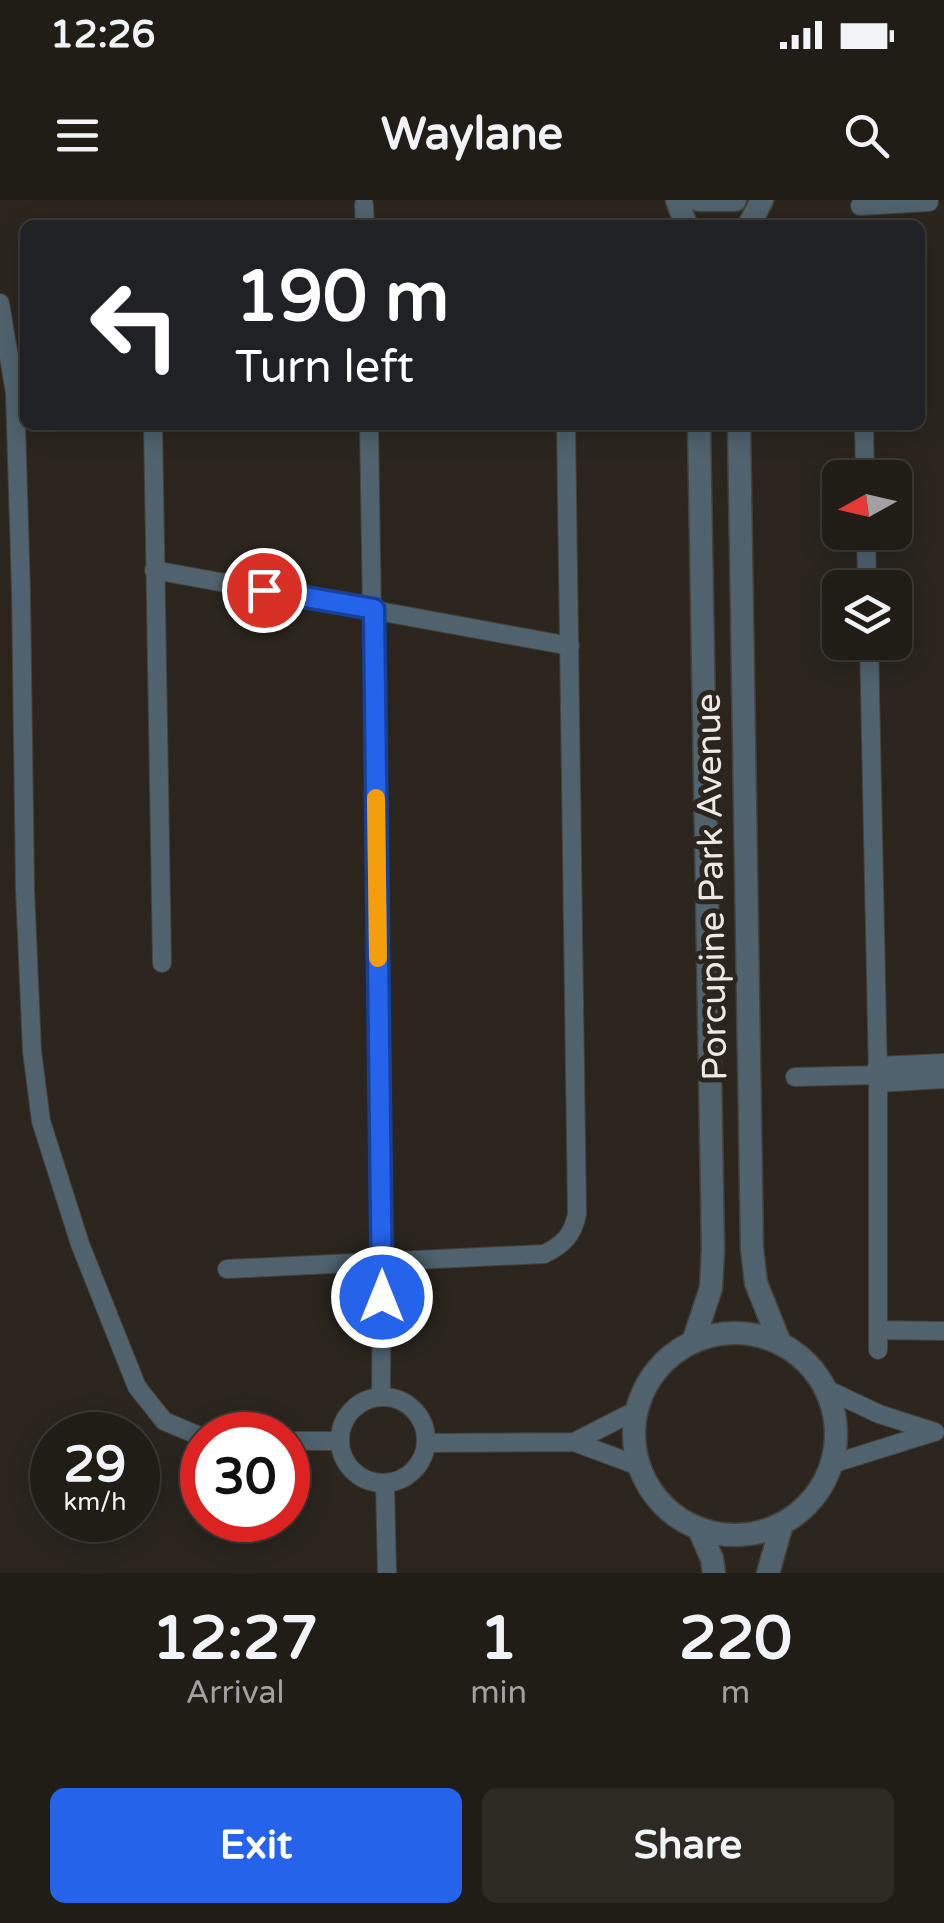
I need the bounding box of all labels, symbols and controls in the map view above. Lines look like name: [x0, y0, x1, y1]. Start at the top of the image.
text: 12:26: [50, 12, 155, 58]
icon: menu: [50, 108, 105, 163]
text: Waylane: [381, 108, 563, 162]
icon: search: [839, 108, 894, 163]
text: 190 m: [235, 256, 449, 340]
icon: left: [70, 260, 200, 390]
text: Turn left: [235, 341, 414, 395]
north arrow: [822, 460, 912, 550]
map controls: [822, 460, 912, 660]
pin: [222, 548, 307, 633]
icon: arrive: [237, 563, 292, 618]
button: layers: [822, 570, 912, 660]
street label: Porcupine Park Avenue: [688, 693, 736, 1081]
position arrow: [330, 1245, 434, 1349]
speed limit sign: 30: [180, 1412, 310, 1542]
text: 29: [64, 1435, 126, 1495]
text: km/h: [64, 1487, 126, 1517]
text: 12:27: [152, 1603, 318, 1675]
text: 1: [480, 1603, 517, 1675]
text: 220: [679, 1603, 792, 1675]
text: Arrival: [186, 1674, 285, 1712]
text: min: [470, 1674, 527, 1712]
text: m: [721, 1674, 750, 1712]
button: Exit: [50, 1788, 462, 1903]
button: Share: [482, 1788, 894, 1903]

